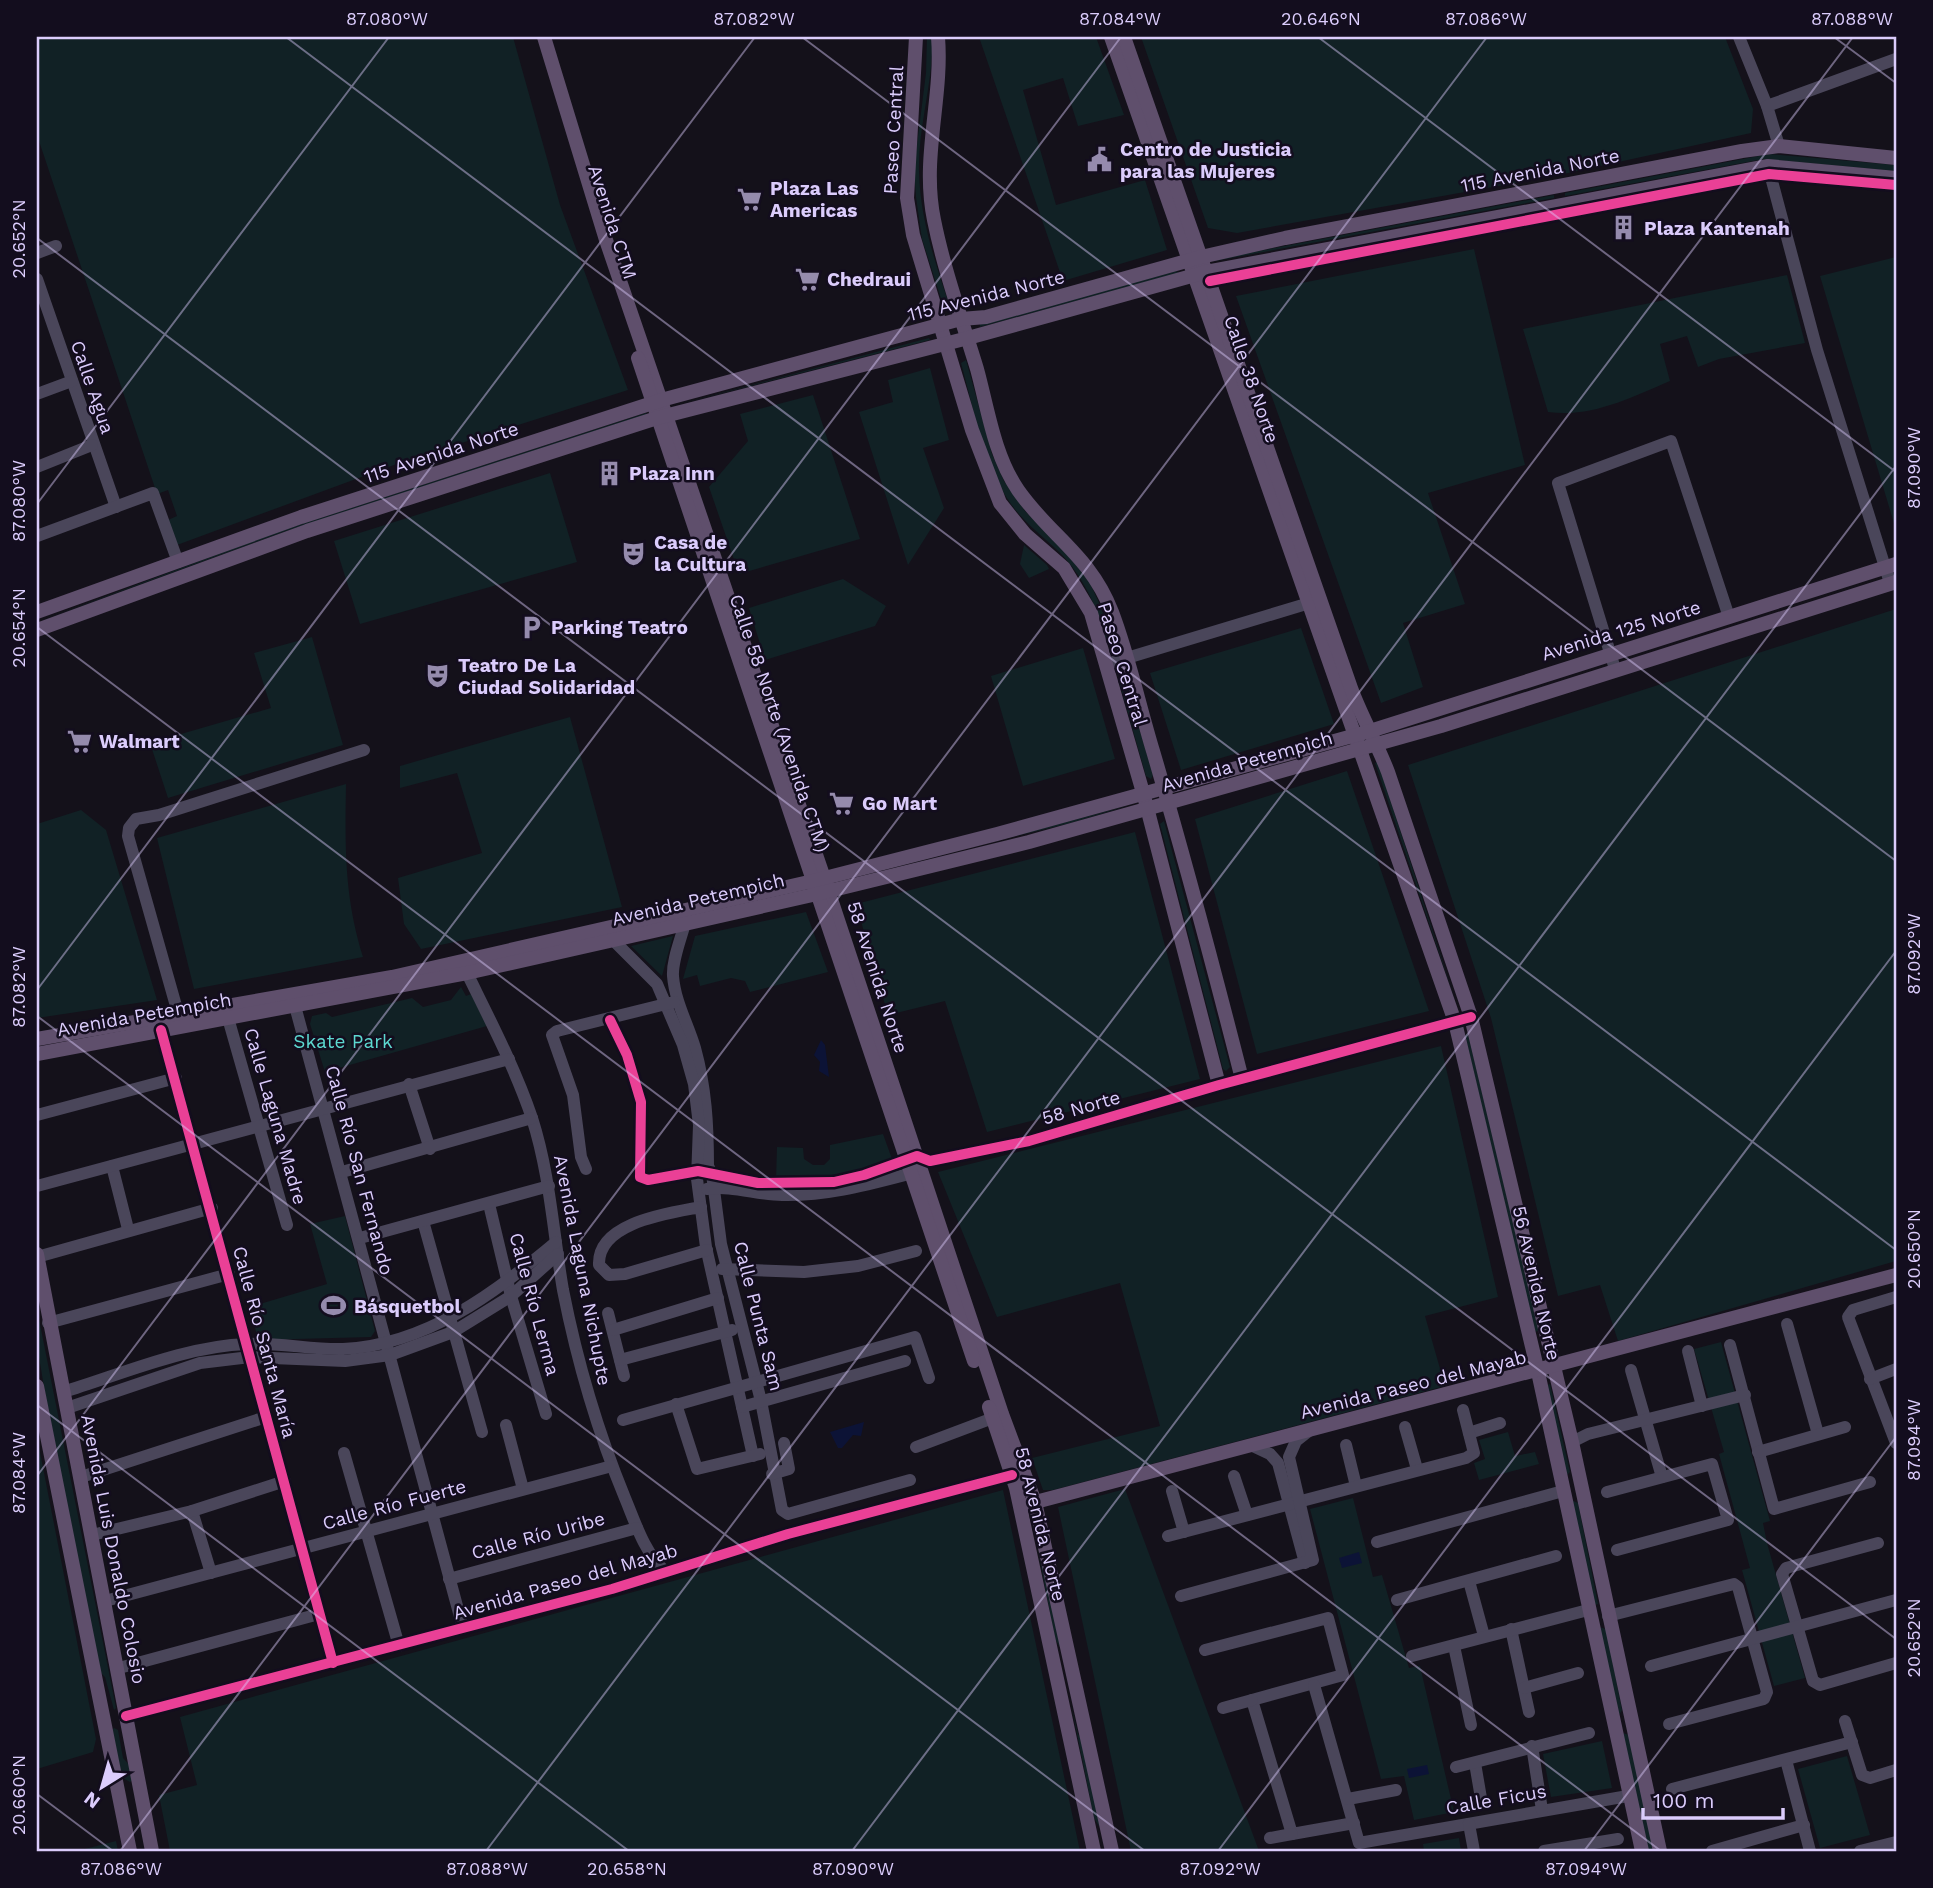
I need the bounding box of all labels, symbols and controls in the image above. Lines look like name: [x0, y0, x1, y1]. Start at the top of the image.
text: 87.080°W: [346, 8, 428, 29]
text: 87.082°W: [713, 8, 795, 29]
text: 87.084°W: [1079, 8, 1161, 29]
text: 20.646°N: [1281, 8, 1361, 29]
text: 87.086°W: [1445, 8, 1527, 29]
text: 87.088°W: [1811, 8, 1893, 29]
street label: Paseo Central: [879, 65, 908, 195]
place label: Centro de Justicia para las Mujeres: [1120, 138, 1292, 183]
street label: 115 Avenida Norte: [1459, 144, 1621, 197]
public building icon: Centro de Justicia para las Mujeres: [1086, 146, 1114, 174]
street label: Avenida CTM: [583, 162, 642, 282]
place label: Plaza Las Americas: [770, 177, 859, 222]
supermarket icon: Plaza Las Americas: [736, 185, 764, 213]
text: 20.652°N: [8, 199, 29, 279]
building icon: Plaza Kantenah: [1610, 214, 1638, 242]
place label: Plaza Kantenah: [1644, 217, 1790, 240]
supermarket icon: Chedraui: [793, 265, 821, 293]
street label: 115 Avenida Norte: [905, 265, 1067, 326]
place label: Chedraui: [827, 268, 911, 291]
street label: Calle 38 Norte: [1219, 312, 1284, 446]
street label: Calle Agua: [66, 337, 119, 437]
street label: 115 Avenida Norte: [361, 417, 521, 488]
text: 87.090°W: [1903, 427, 1924, 509]
building icon: Plaza Inn: [595, 459, 623, 487]
text: 87.080°W: [8, 460, 29, 542]
place label: Plaza Inn: [629, 462, 715, 485]
place label: Casa de la Cultura: [654, 531, 746, 576]
theatre icon: Casa de la Cultura: [620, 539, 648, 567]
text: 20.654°N: [8, 588, 29, 668]
street label: Calle 58 Norte (Avenida CTM): [724, 591, 835, 855]
street label: Avenida 125 Norte: [1539, 595, 1704, 666]
street label: Paseo Central: [1093, 599, 1152, 729]
parking icon: Parking Teatro: [517, 613, 545, 641]
place label: Parking Teatro: [551, 616, 688, 639]
place label: Teatro De La Ciudad Solidaridad: [458, 654, 635, 699]
theatre icon: Teatro De La Ciudad Solidaridad: [424, 662, 452, 690]
street label: Avenida Petempich: [1159, 726, 1335, 797]
supermarket icon: Walmart: [65, 727, 93, 755]
place label: Walmart: [99, 730, 180, 753]
supermarket icon: Go Mart: [828, 789, 856, 817]
place label: Go Mart: [862, 792, 938, 815]
street label: Avenida Petempich: [609, 868, 787, 931]
street label: 58 Avenida Norte: [842, 898, 913, 1056]
text: 87.092°W: [1903, 913, 1924, 995]
text: 87.082°W: [8, 946, 29, 1028]
street label: Avenida Petempich: [55, 988, 233, 1041]
street label: Calle Laguna Madre: [239, 1025, 312, 1207]
park label: Skate Park: [293, 1030, 393, 1053]
street label: Calle Río San Fernando: [320, 1063, 399, 1278]
street label: 58 Norte: [1039, 1085, 1123, 1130]
street label: Avenida Laguna Nichupte: [549, 1153, 616, 1387]
street label: 56 Avenida Norte: [1508, 1204, 1565, 1363]
text: 20.650°N: [1903, 1209, 1924, 1289]
street label: Calle Río Lerma: [504, 1230, 565, 1378]
street label: Calle Punta Sam: [729, 1239, 788, 1393]
street label: Calle Río Santa María: [228, 1244, 301, 1441]
sports icon: Básquetbol: [320, 1292, 348, 1320]
place label: Básquetbol: [354, 1295, 461, 1318]
street label: Avenida Paseo del Mayab: [1298, 1345, 1529, 1424]
text: 87.094°W: [1903, 1399, 1924, 1481]
street label: Avenida Luis Donaldo Colosio: [76, 1412, 151, 1686]
text: 87.084°W: [8, 1432, 29, 1514]
street label: 58 Avenida Norte: [1010, 1445, 1071, 1604]
street label: Calle Río Fuerte: [320, 1474, 469, 1535]
street label: Calle Río Uribe: [469, 1507, 607, 1564]
street label: Avenida Paseo del Mayab: [450, 1538, 680, 1625]
text: 20.652°N: [1903, 1598, 1924, 1678]
north arrow: [66, 1752, 136, 1822]
text: 20.660°N: [8, 1755, 29, 1835]
scale bar: [1643, 1776, 1783, 1820]
street label: Calle Ficus: [1444, 1779, 1548, 1820]
text: N: [80, 1787, 105, 1814]
text: 100 m: [1653, 1788, 1715, 1813]
text: 87.086°W: [80, 1858, 162, 1879]
text: 87.088°W: [446, 1858, 528, 1879]
text: 20.658°N: [587, 1858, 667, 1879]
text: 87.090°W: [812, 1858, 894, 1879]
text: 87.092°W: [1179, 1858, 1261, 1879]
text: 87.094°W: [1545, 1858, 1627, 1879]

